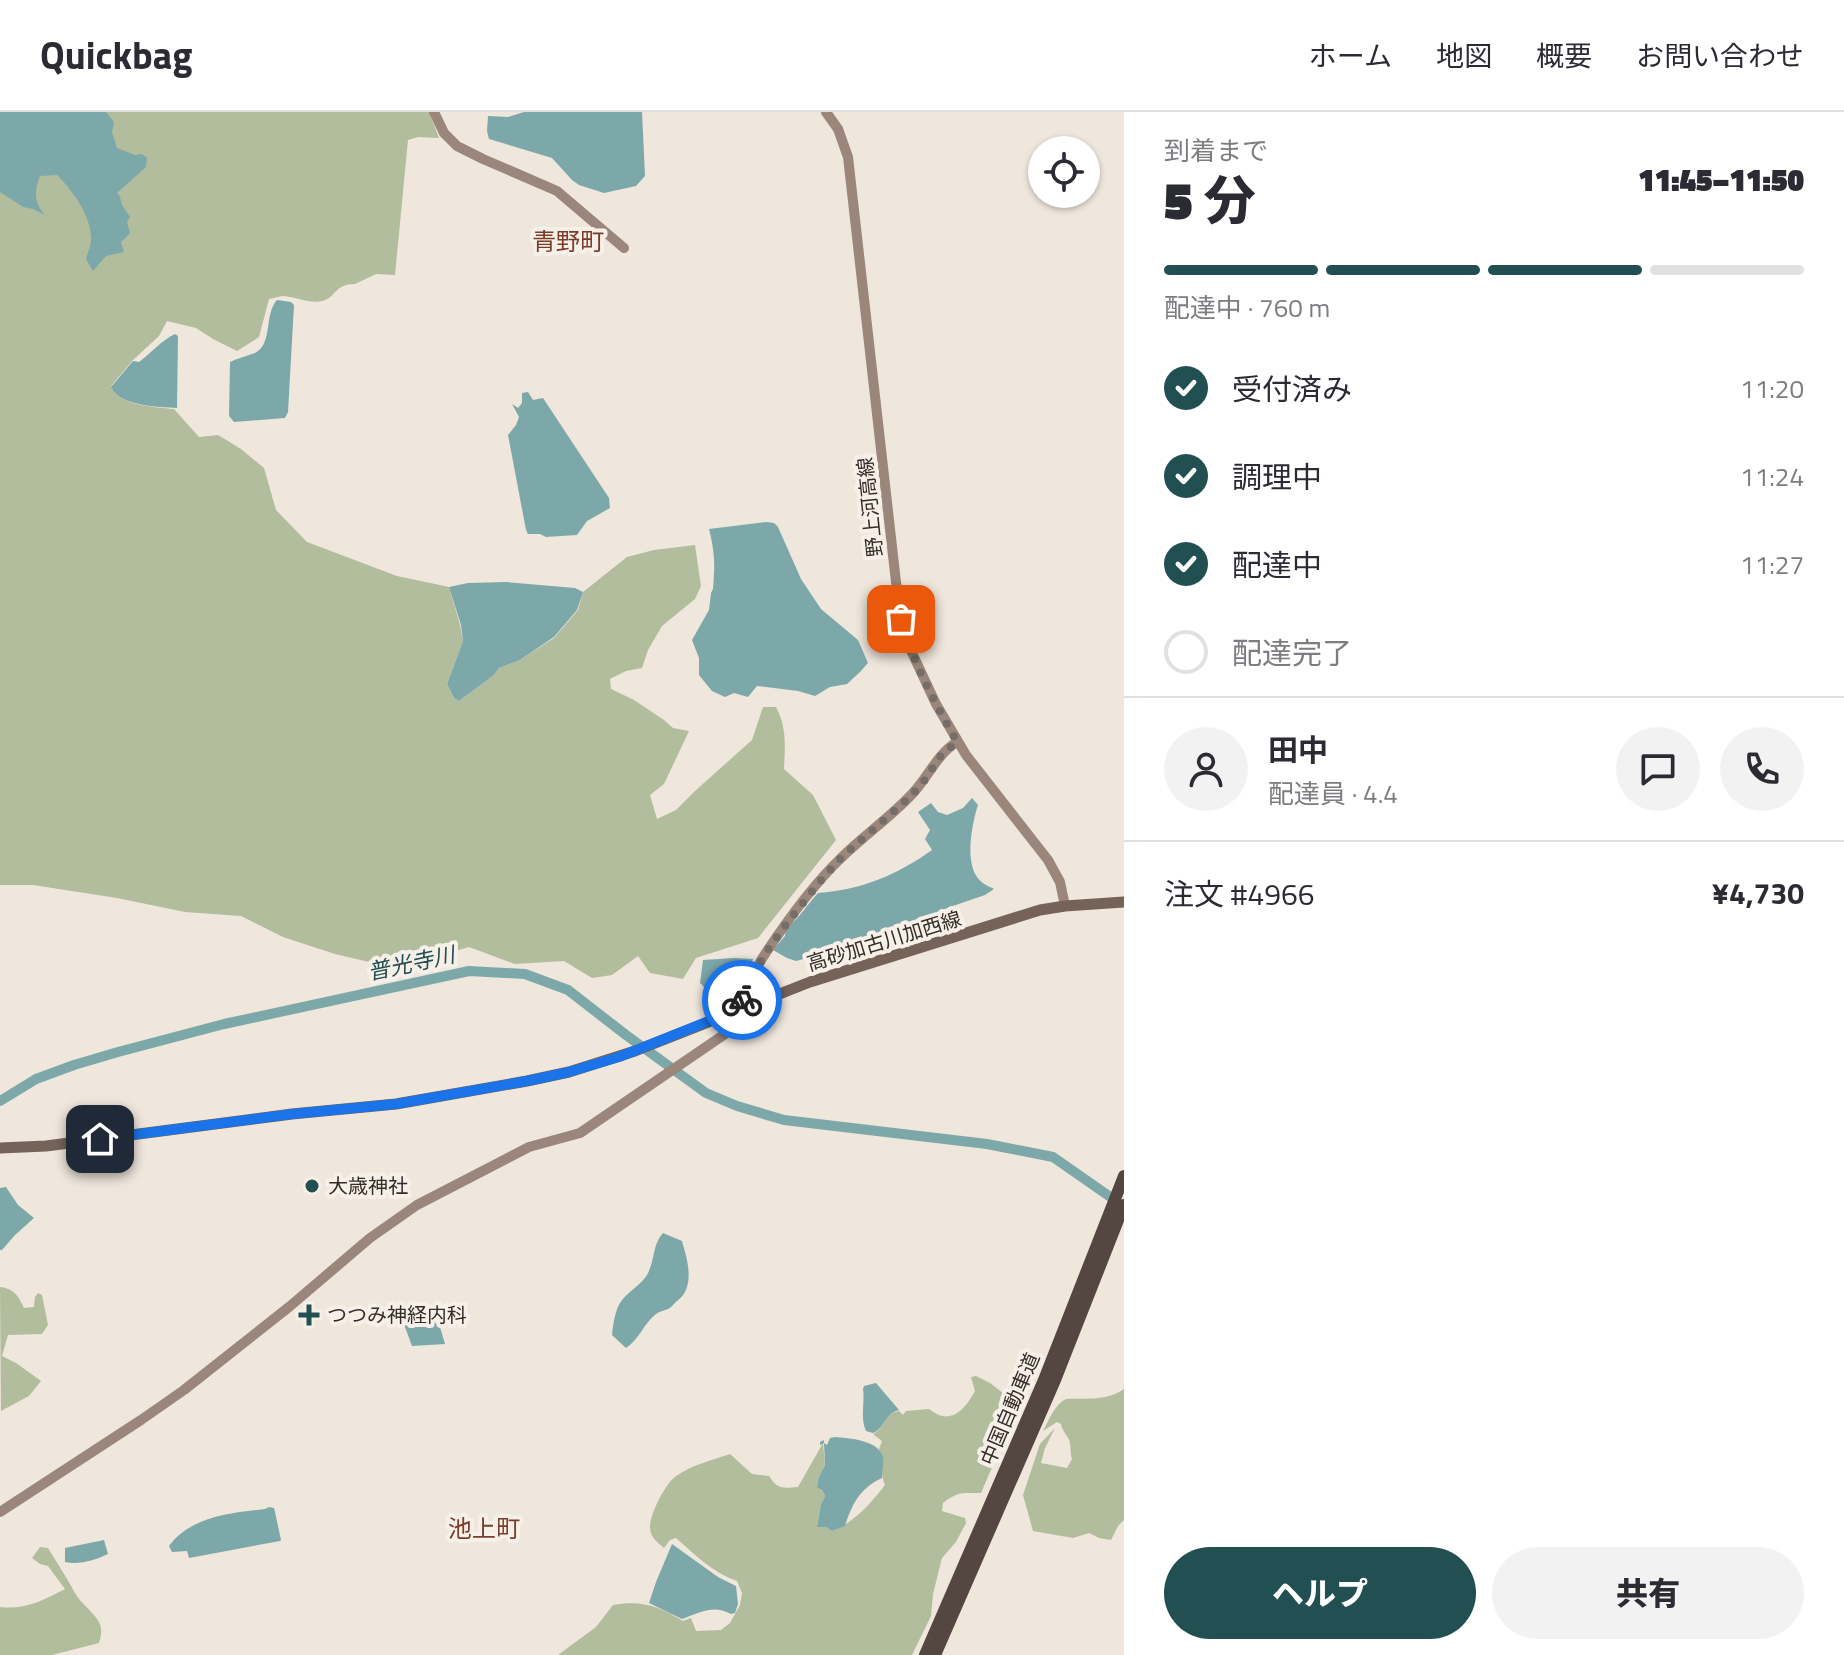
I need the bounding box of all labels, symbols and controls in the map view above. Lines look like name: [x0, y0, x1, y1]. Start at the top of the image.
text: Quickbag: [40, 26, 193, 84]
text: ホーム: [1309, 34, 1392, 77]
text: 地図: [1436, 34, 1492, 77]
text: 概要: [1536, 34, 1592, 77]
text: お問い合わせ: [1636, 34, 1804, 77]
text: 到着まで: [1164, 131, 1268, 170]
map controls: [1028, 136, 1100, 208]
button: locate: [1028, 136, 1100, 208]
text: 11:45–11:50: [1638, 157, 1804, 203]
text: 5 分: [1164, 160, 1256, 239]
district label: 青野町: [532, 223, 604, 259]
text: 配達中 · 760 m: [1164, 288, 1330, 327]
icon: check: [1164, 366, 1208, 410]
text: 受付済み: [1232, 366, 1352, 412]
text: 11:20: [1740, 369, 1804, 408]
icon: check: [1164, 454, 1208, 498]
text: 調理中: [1232, 454, 1322, 500]
street label: 野上河高線: [849, 456, 890, 558]
text: 11:24: [1740, 457, 1804, 496]
icon: check: [1164, 542, 1208, 586]
text: 配達中: [1232, 542, 1322, 588]
text: 11:27: [1740, 545, 1804, 584]
pin: [867, 585, 935, 653]
icon: bag: [879, 597, 923, 641]
text: 配達完了: [1232, 630, 1352, 676]
button: person: [1164, 727, 1248, 811]
text: 田中: [1268, 727, 1328, 773]
button: chat: [1616, 727, 1700, 811]
button: phone: [1720, 727, 1804, 811]
text: 配達員 · 4.4: [1268, 774, 1398, 813]
text: ¥4,730: [1712, 870, 1804, 916]
text: 注文 #4966: [1164, 871, 1315, 917]
street label: 高砂加古川加西線: [803, 902, 965, 979]
water label: 普光寺川: [364, 937, 460, 989]
courier: [702, 960, 782, 1040]
icon: bike: [720, 978, 764, 1022]
pin: [66, 1105, 134, 1173]
icon: home: [78, 1117, 122, 1161]
place label: 大歳神社: [328, 1170, 408, 1201]
marker: 大歳神社: [303, 1177, 321, 1195]
place label: つつみ神経内科: [327, 1299, 467, 1330]
marker: つつみ神経内科: [298, 1304, 320, 1326]
street label: 中国自動車道: [972, 1348, 1047, 1470]
district label: 池上町: [448, 1510, 520, 1546]
button: ヘルプ: [1164, 1547, 1476, 1639]
button: 共有: [1492, 1547, 1804, 1639]

